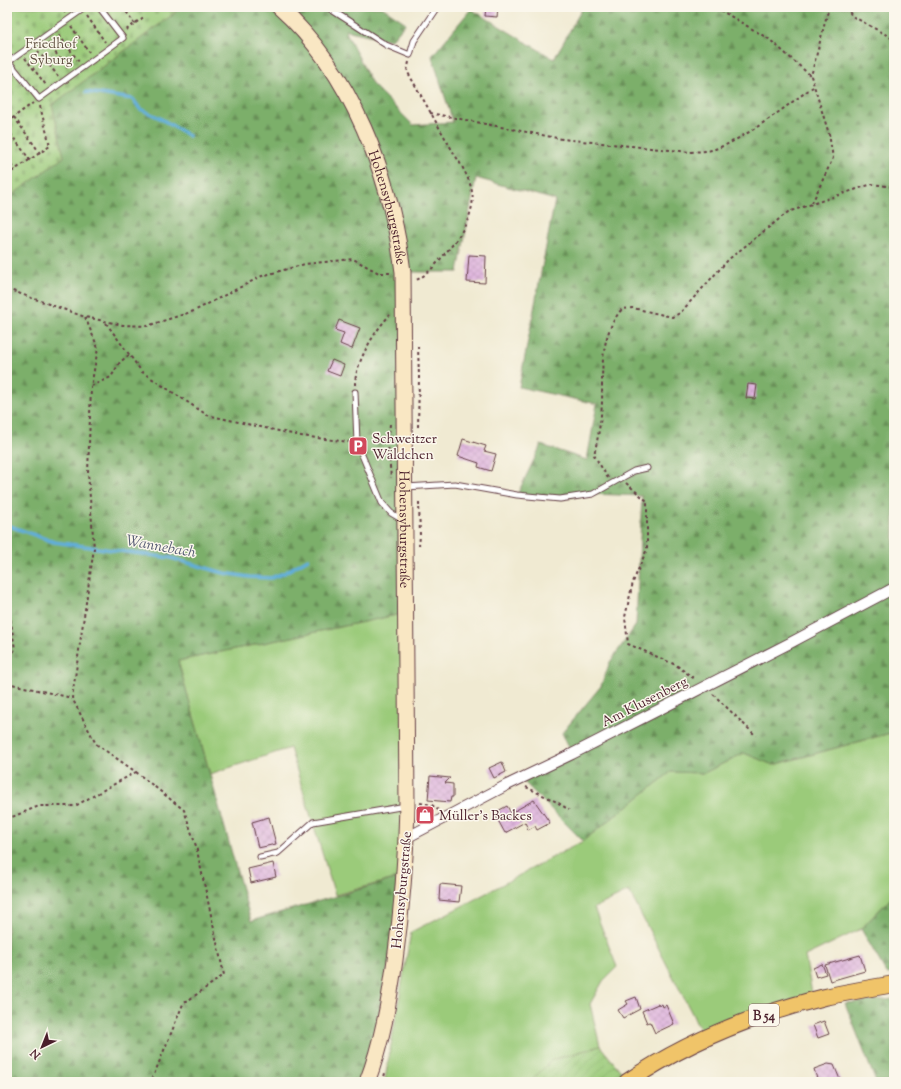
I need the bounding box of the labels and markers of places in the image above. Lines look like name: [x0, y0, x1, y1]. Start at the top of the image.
place label: Schweitzer Wäldchen: [372, 430, 438, 466]
parking icon: Schweitzer Wäldchen: [347, 435, 369, 457]
shop icon: Müller's Backes: [414, 804, 436, 826]
place label: Müller's Backes: [439, 807, 532, 827]

